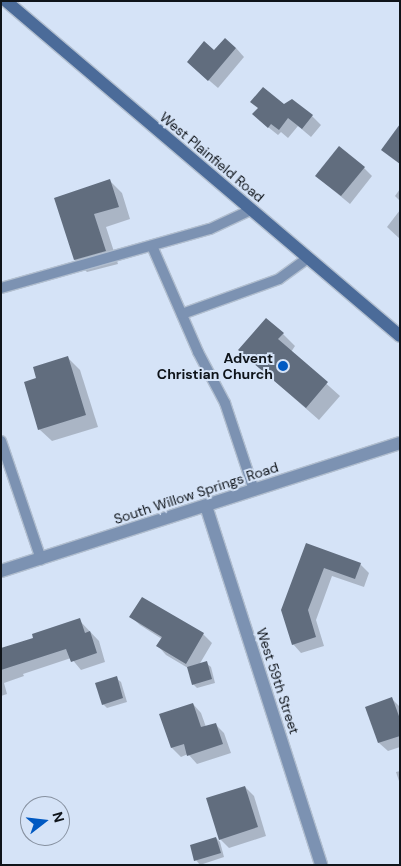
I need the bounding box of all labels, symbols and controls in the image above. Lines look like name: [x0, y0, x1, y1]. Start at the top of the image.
street label: West Plainfield Road: [156, 108, 268, 206]
place label: Advent Christian Church: [157, 350, 273, 382]
marker: Advent Christian Church: [277, 360, 289, 372]
street label: South Willow Springs Road: [112, 458, 280, 528]
street label: West 59th Street: [253, 626, 303, 736]
north arrow: [20, 796, 70, 846]
text: N: [48, 810, 69, 825]

